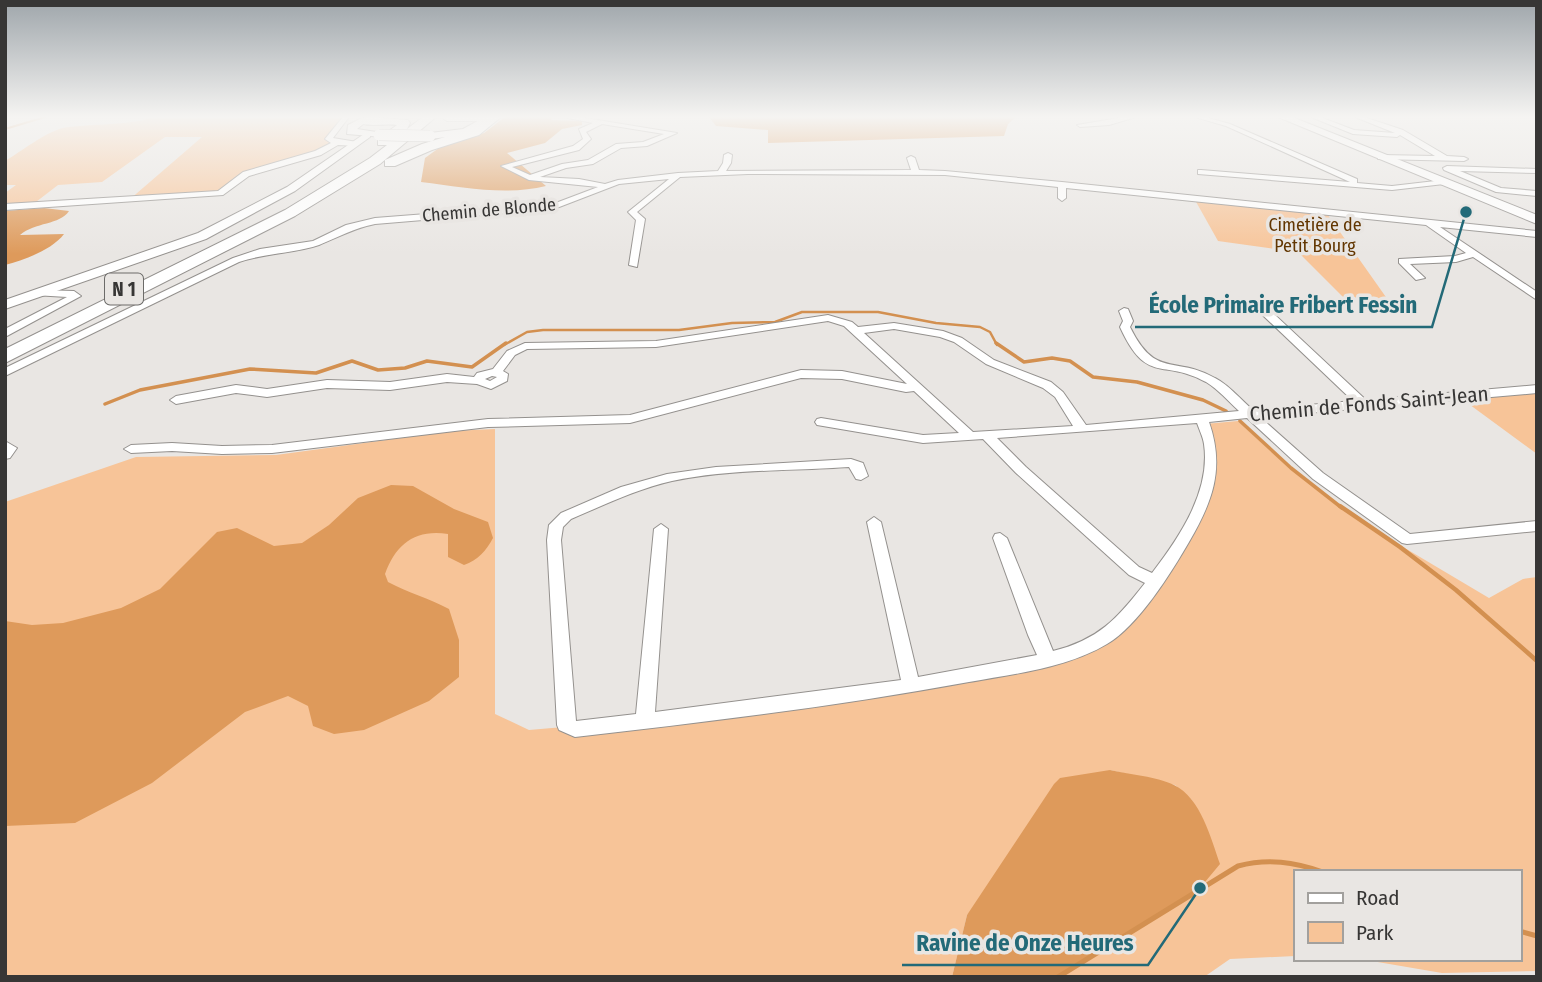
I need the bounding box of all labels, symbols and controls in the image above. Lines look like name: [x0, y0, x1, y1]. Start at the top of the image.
street label: Chemin de Blonde: [421, 193, 557, 227]
park label: Cimetière de Petit Bourg: [1268, 214, 1362, 257]
road number: N 1: [105, 274, 143, 304]
callout: École Primaire Fribert Fessin: [1135, 283, 1432, 327]
text: École Primaire Fribert Fessin: [1149, 290, 1417, 319]
street label: Chemin de Fonds Saint-Jean: [1249, 381, 1489, 427]
legend: [1294, 870, 1521, 961]
text: Road: [1356, 885, 1400, 911]
text: Park: [1356, 920, 1394, 946]
callout: Ravine de Onze Heures: [902, 921, 1148, 965]
text: Ravine de Onze Heures: [916, 929, 1134, 957]

